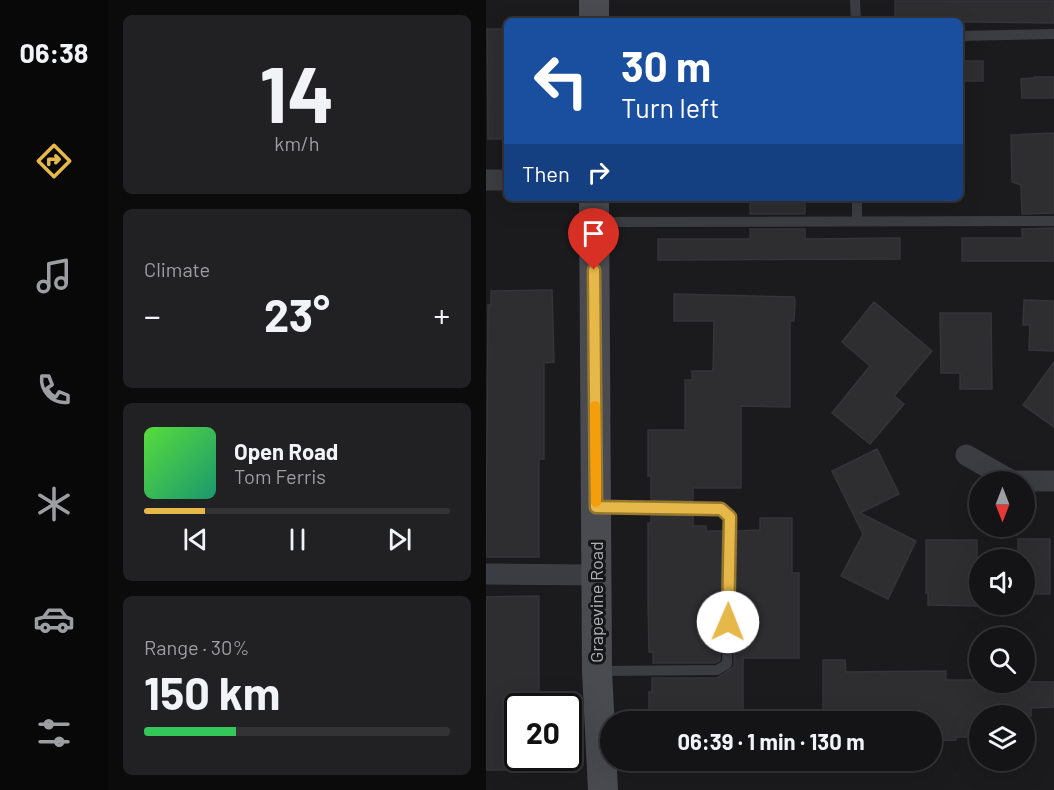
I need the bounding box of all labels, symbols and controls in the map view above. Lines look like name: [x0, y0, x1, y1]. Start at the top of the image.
text: 06:38: [20, 36, 88, 68]
text: 30 m: [621, 40, 711, 90]
icon: left: [522, 42, 600, 120]
text: 14: [260, 45, 334, 139]
text: Turn left: [621, 91, 719, 123]
text: km/h: [274, 131, 320, 155]
icon: directions: [33, 140, 75, 182]
icon: right: [582, 156, 615, 189]
text: Then: [522, 160, 570, 186]
pin: [568, 208, 619, 270]
icon: arrive: [577, 217, 610, 250]
icon: music: [33, 255, 75, 297]
text: Climate: [144, 257, 210, 281]
text: 23°: [264, 287, 330, 341]
text: −: [144, 295, 161, 335]
text: +: [433, 295, 450, 335]
icon: phone: [33, 369, 75, 411]
text: Open Road: [234, 438, 338, 464]
text: Tom Ferris: [234, 464, 326, 488]
north arrow: [969, 471, 1035, 537]
map controls: [969, 471, 1035, 771]
icon: climate: [33, 483, 75, 525]
icon: previous: [179, 523, 212, 556]
icon: pause: [281, 523, 314, 556]
icon: next: [383, 523, 416, 556]
street label: Grapevine Road: [585, 541, 607, 663]
button: sound: [969, 549, 1035, 615]
position arrow: [696, 590, 760, 654]
icon: car: [33, 598, 75, 640]
button: search: [969, 627, 1035, 693]
text: Range · 30%: [144, 635, 249, 659]
text: 150 km: [144, 665, 280, 719]
speed limit sign: 20: [504, 693, 582, 771]
button: layers: [969, 705, 1035, 771]
icon: filters: [33, 712, 75, 754]
text: 06:39 · 1 min · 130 m: [677, 728, 865, 754]

